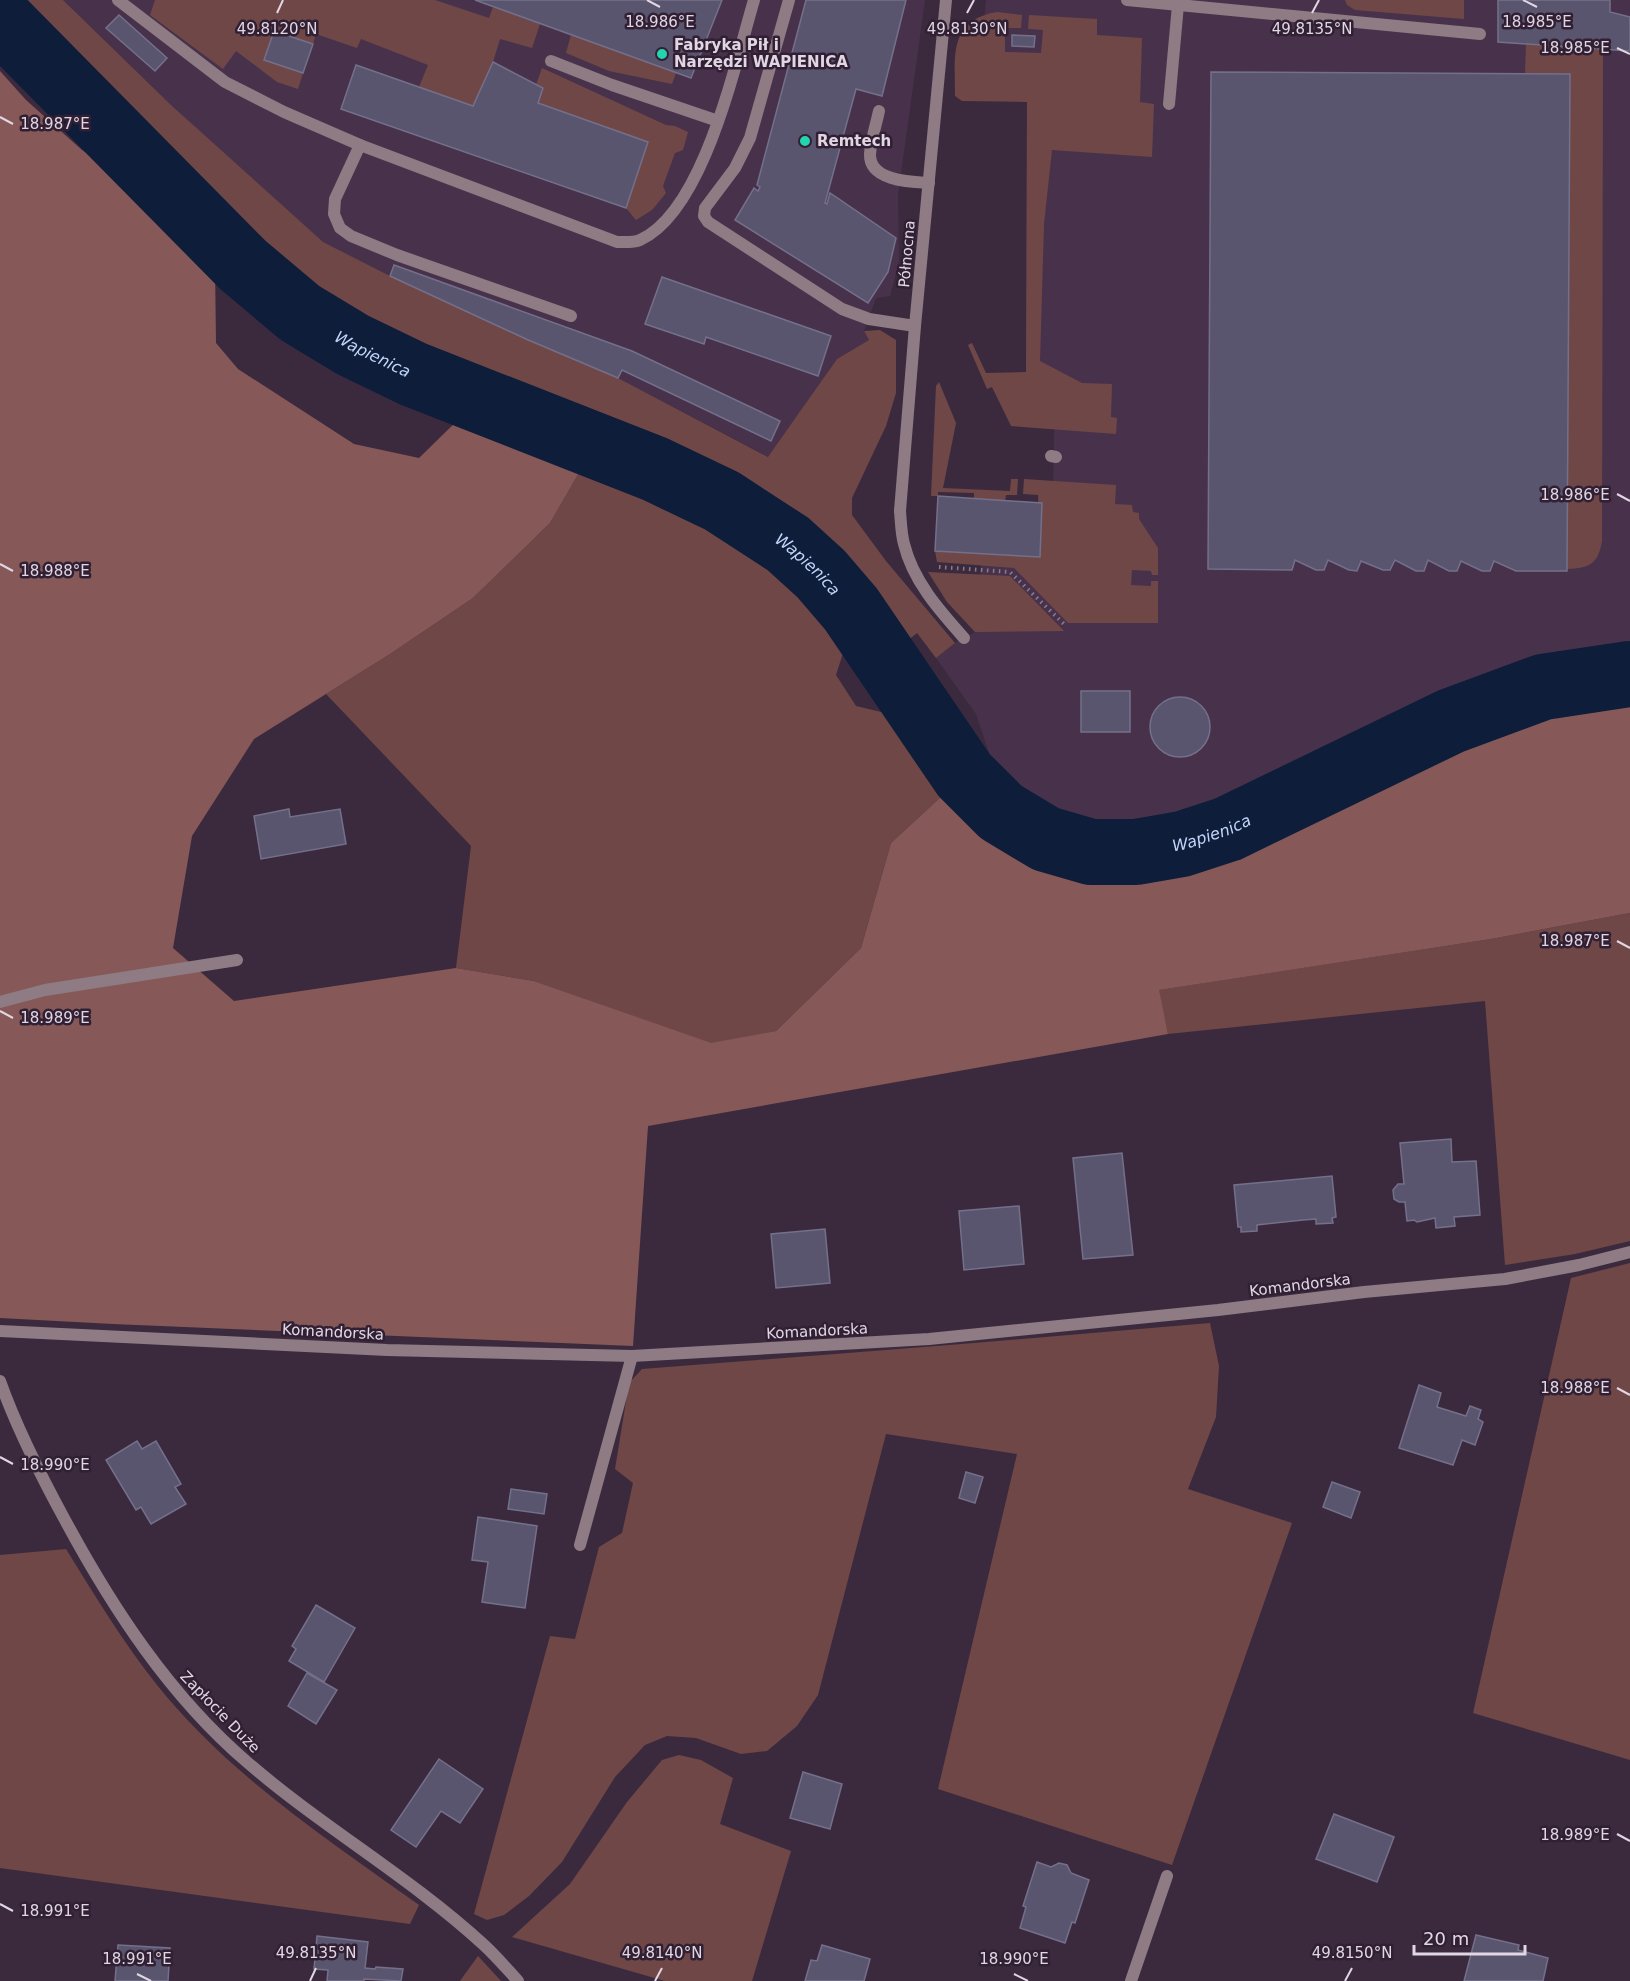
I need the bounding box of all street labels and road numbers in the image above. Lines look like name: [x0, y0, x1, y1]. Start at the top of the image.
street label: Północna: [895, 220, 919, 288]
street label: Komandorska: [1248, 1270, 1352, 1300]
street label: Komandorska: [766, 1319, 868, 1343]
street label: Komandorska: [282, 1320, 384, 1344]
street label: Zapłocie Duże: [176, 1667, 264, 1757]

